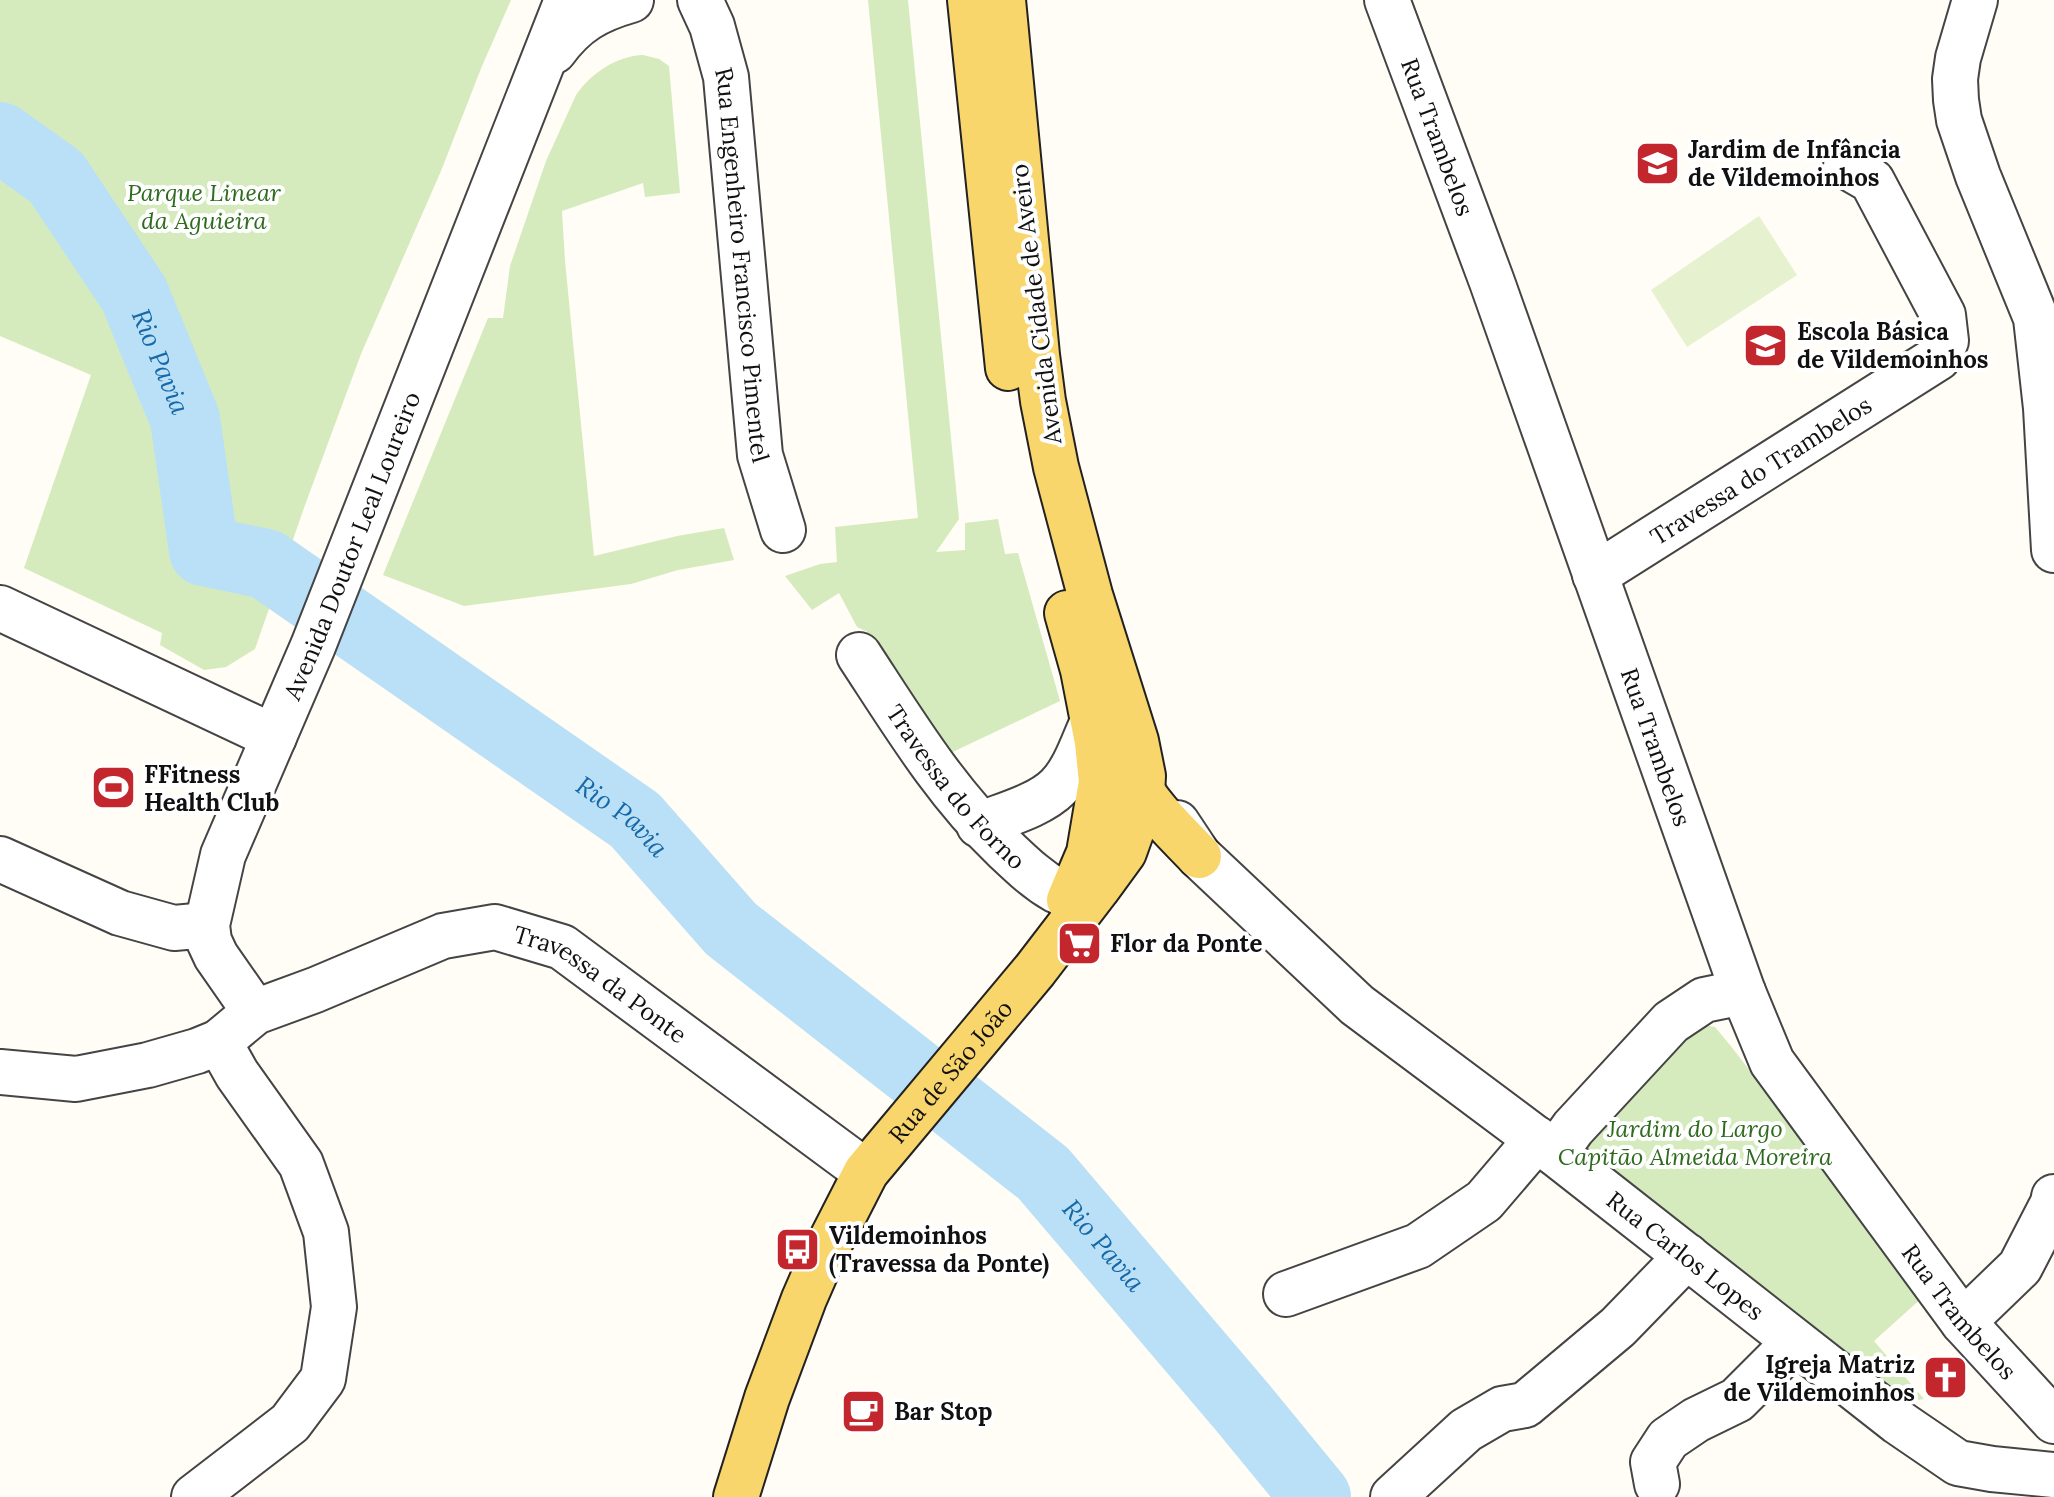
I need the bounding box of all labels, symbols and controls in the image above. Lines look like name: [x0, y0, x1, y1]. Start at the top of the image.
street label: Rua Trambelos: [1394, 54, 1481, 220]
street label: Rua Engenheiro Francisco Pimentel: [709, 64, 777, 466]
place label: Jardim de Infância de Vildemoinhos: [1688, 134, 1901, 193]
school or university icon: Jardim de Infância de Vildemoinhos: [1633, 139, 1681, 187]
street label: Avenida Cidade de Aveiro: [1003, 162, 1069, 447]
park label: Parque Linear da Aguieira: [127, 177, 281, 236]
water label: Rio Pavia: [125, 304, 198, 419]
place label: Escola Básica de Vildemoinhos: [1797, 316, 1988, 375]
school or university icon: Escola Básica de Vildemoinhos: [1742, 321, 1790, 369]
street label: Avenida Doutor Leal Loureiro: [276, 387, 427, 705]
street label: Travessa do Trambelos: [1644, 389, 1877, 552]
street label: Rua Trambelos: [1614, 664, 1699, 830]
street label: Travessa do Forno: [880, 698, 1032, 876]
place label: FFitness Health Club: [144, 759, 279, 818]
sports icon: FFitness Health Club: [89, 764, 137, 812]
water label: Rio Pavia: [570, 768, 676, 864]
street label: Travessa da Ponte: [510, 918, 693, 1050]
supermarket icon: Flor da Ponte: [1055, 919, 1103, 967]
place label: Flor da Ponte: [1110, 928, 1263, 959]
street label: Rua de São João: [881, 993, 1019, 1149]
park label: Jardim do Largo Capitão Almeida Moreira: [1558, 1113, 1833, 1172]
street label: Rua Carlos Lopes: [1600, 1184, 1771, 1327]
water label: Rio Pavia: [1056, 1192, 1153, 1298]
place label: Vildemoinhos (Travessa da Ponte): [829, 1220, 1049, 1279]
bus stop icon: Vildemoinhos (Travessa da Ponte): [774, 1225, 822, 1273]
street label: Rua Trambelos: [1895, 1238, 2024, 1386]
place label: Igreja Matriz de Vildemoinhos: [1724, 1349, 1915, 1408]
church icon: Igreja Matriz de Vildemoinhos: [1922, 1354, 1970, 1402]
cafe icon: Bar Stop: [839, 1387, 887, 1435]
place label: Bar Stop: [894, 1396, 992, 1427]

